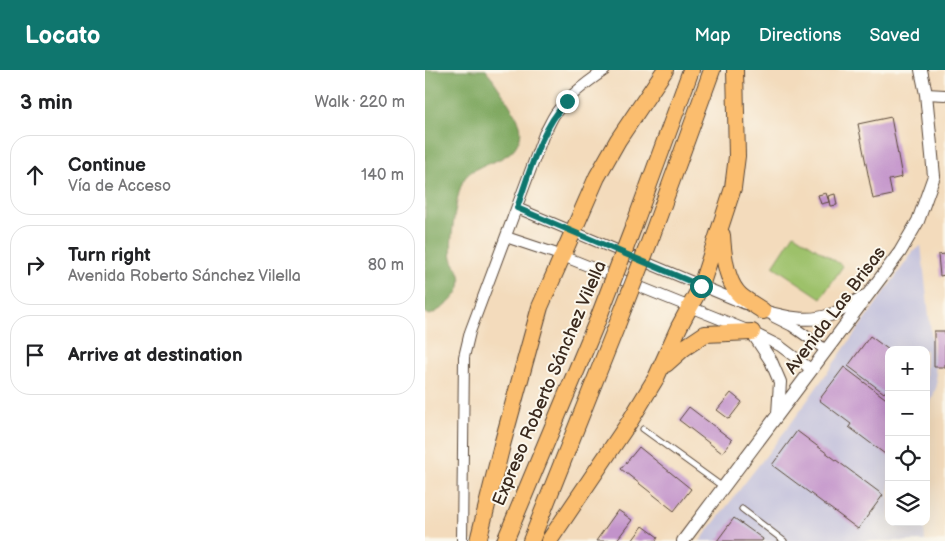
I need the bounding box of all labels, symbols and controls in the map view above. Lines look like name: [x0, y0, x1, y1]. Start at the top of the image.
text: Locato: [25, 21, 100, 50]
text: Map: [695, 25, 731, 46]
text: Directions: [759, 25, 841, 46]
text: Saved: [869, 25, 920, 46]
text: 3 min: [20, 90, 73, 115]
route end: [556, 90, 579, 113]
text: Walk · 220 m: [315, 93, 405, 112]
text: Continue: [68, 154, 146, 177]
icon: ahead: [21, 161, 49, 189]
text: 140 m: [361, 166, 404, 185]
text: Vía de Acceso: [68, 177, 171, 196]
street label: Avenida Las Brisas: [781, 242, 890, 378]
text: Turn right: [68, 244, 151, 267]
icon: right: [21, 251, 49, 279]
text: 80 m: [368, 256, 404, 275]
street label: Expreso Roberto Sánchez Vilella: [488, 258, 611, 509]
text: Avenida Roberto Sánchez Vilella: [68, 267, 301, 286]
route start: [690, 275, 713, 298]
icon: arrive: [21, 341, 49, 369]
text: Arrive at destination: [68, 344, 243, 367]
map controls: [885, 346, 930, 526]
button: +: [885, 346, 930, 391]
button: −: [885, 391, 930, 436]
button: locate: [885, 436, 930, 481]
button: layers: [885, 481, 930, 526]

